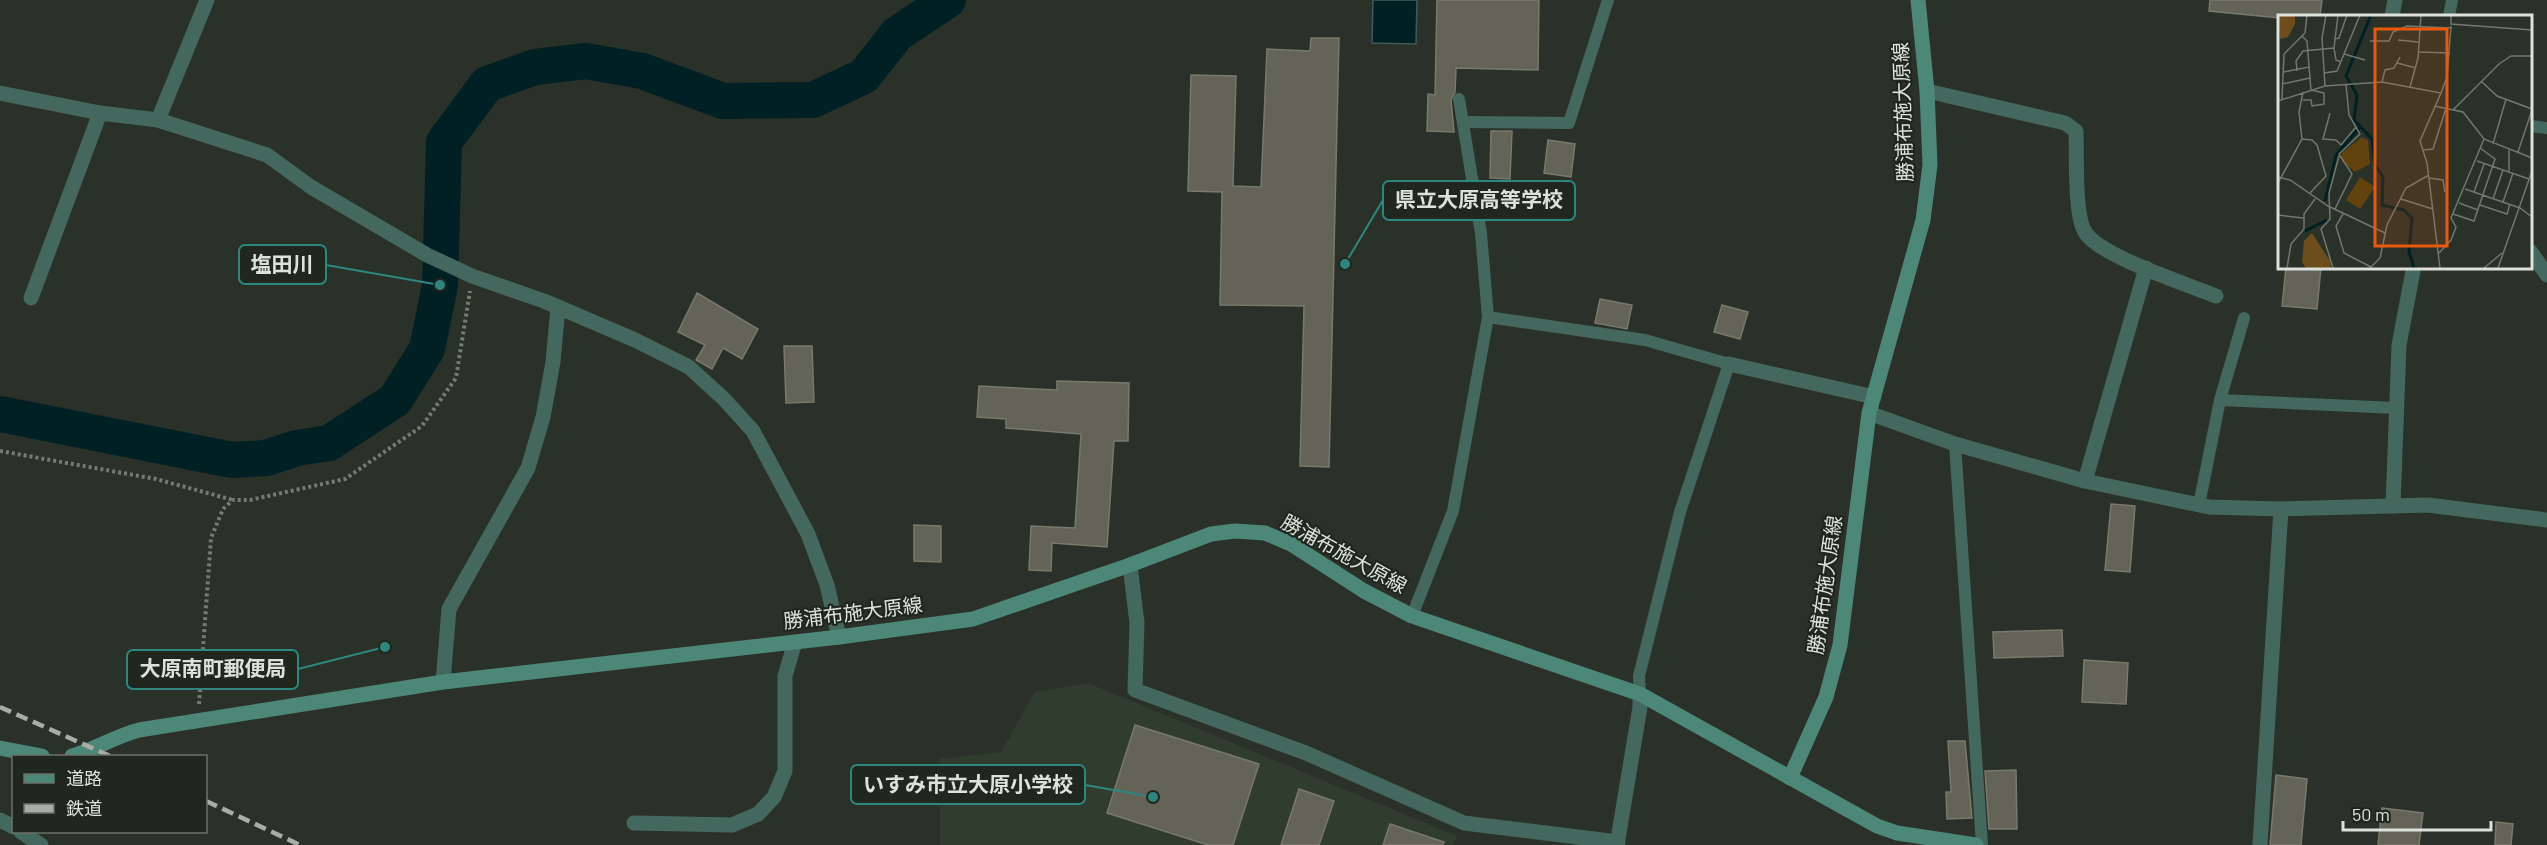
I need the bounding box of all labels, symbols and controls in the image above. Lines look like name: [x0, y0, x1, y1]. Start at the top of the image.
inset map: [2278, 15, 2532, 268]
street label: 勝浦布施大原線: [1888, 42, 1916, 182]
callout: 県立大原高等学校: [1383, 181, 1575, 220]
text: 県立大原高等学校: [1395, 186, 1563, 211]
callout: 塩田川: [239, 245, 326, 284]
text: 塩田川: [251, 251, 314, 276]
street label: 勝浦布施大原線: [1277, 509, 1412, 598]
street label: 勝浦布施大原線: [1802, 514, 1846, 656]
street label: 勝浦布施大原線: [782, 592, 924, 632]
callout: 大原南町郵便局: [127, 650, 298, 689]
text: 大原南町郵便局: [140, 655, 287, 680]
legend: [12, 755, 207, 833]
callout: いすみ市立大原小学校: [851, 765, 1085, 804]
text: 道路: [66, 767, 102, 789]
text: いすみ市立大原小学校: [863, 771, 1073, 796]
scale bar: [2343, 794, 2492, 832]
text: 鉄道: [66, 797, 102, 819]
text: 50 m: [2352, 803, 2390, 825]

